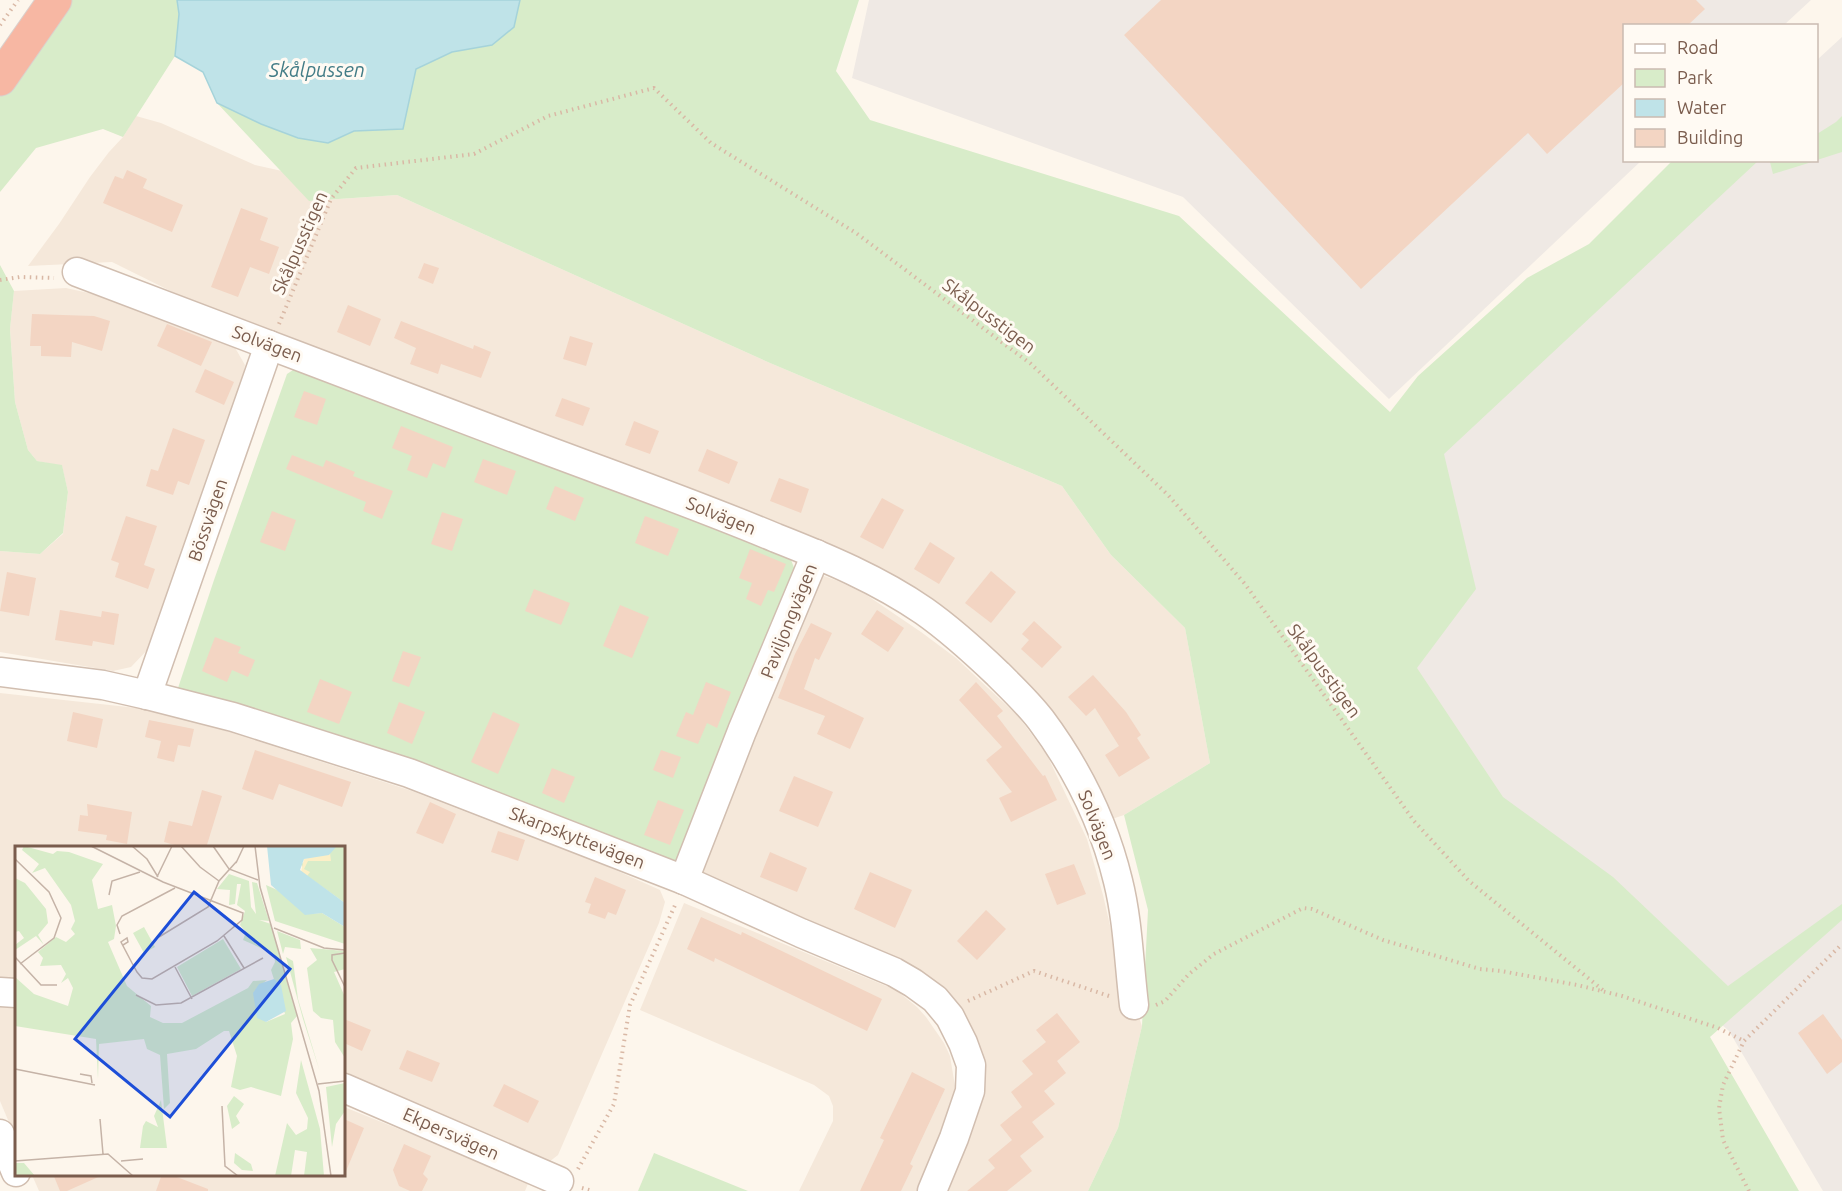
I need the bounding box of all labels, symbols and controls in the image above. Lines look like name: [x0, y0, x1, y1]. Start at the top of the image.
legend: [1623, 24, 1818, 162]
text: Road: [1677, 37, 1719, 57]
water label: Skålpussen: [268, 58, 365, 81]
text: Park: [1677, 67, 1713, 87]
text: Water: [1677, 97, 1727, 117]
text: Building: [1677, 127, 1743, 147]
street label: Skålpusstigen: [267, 188, 331, 297]
street label: Skålpusstigen: [939, 274, 1040, 357]
street label: Solvägen: [230, 321, 305, 366]
street label: Bössvägen: [184, 476, 231, 564]
street label: Solvägen: [684, 492, 759, 538]
street label: Paviljongvägen: [756, 560, 820, 681]
street label: Skålpusstigen: [1284, 620, 1365, 721]
street label: Solvägen: [1075, 787, 1121, 862]
street label: Skarpskyttevägen: [507, 802, 648, 872]
inset map: [15, 846, 345, 1176]
street label: Ekpersvägen: [400, 1103, 502, 1163]

